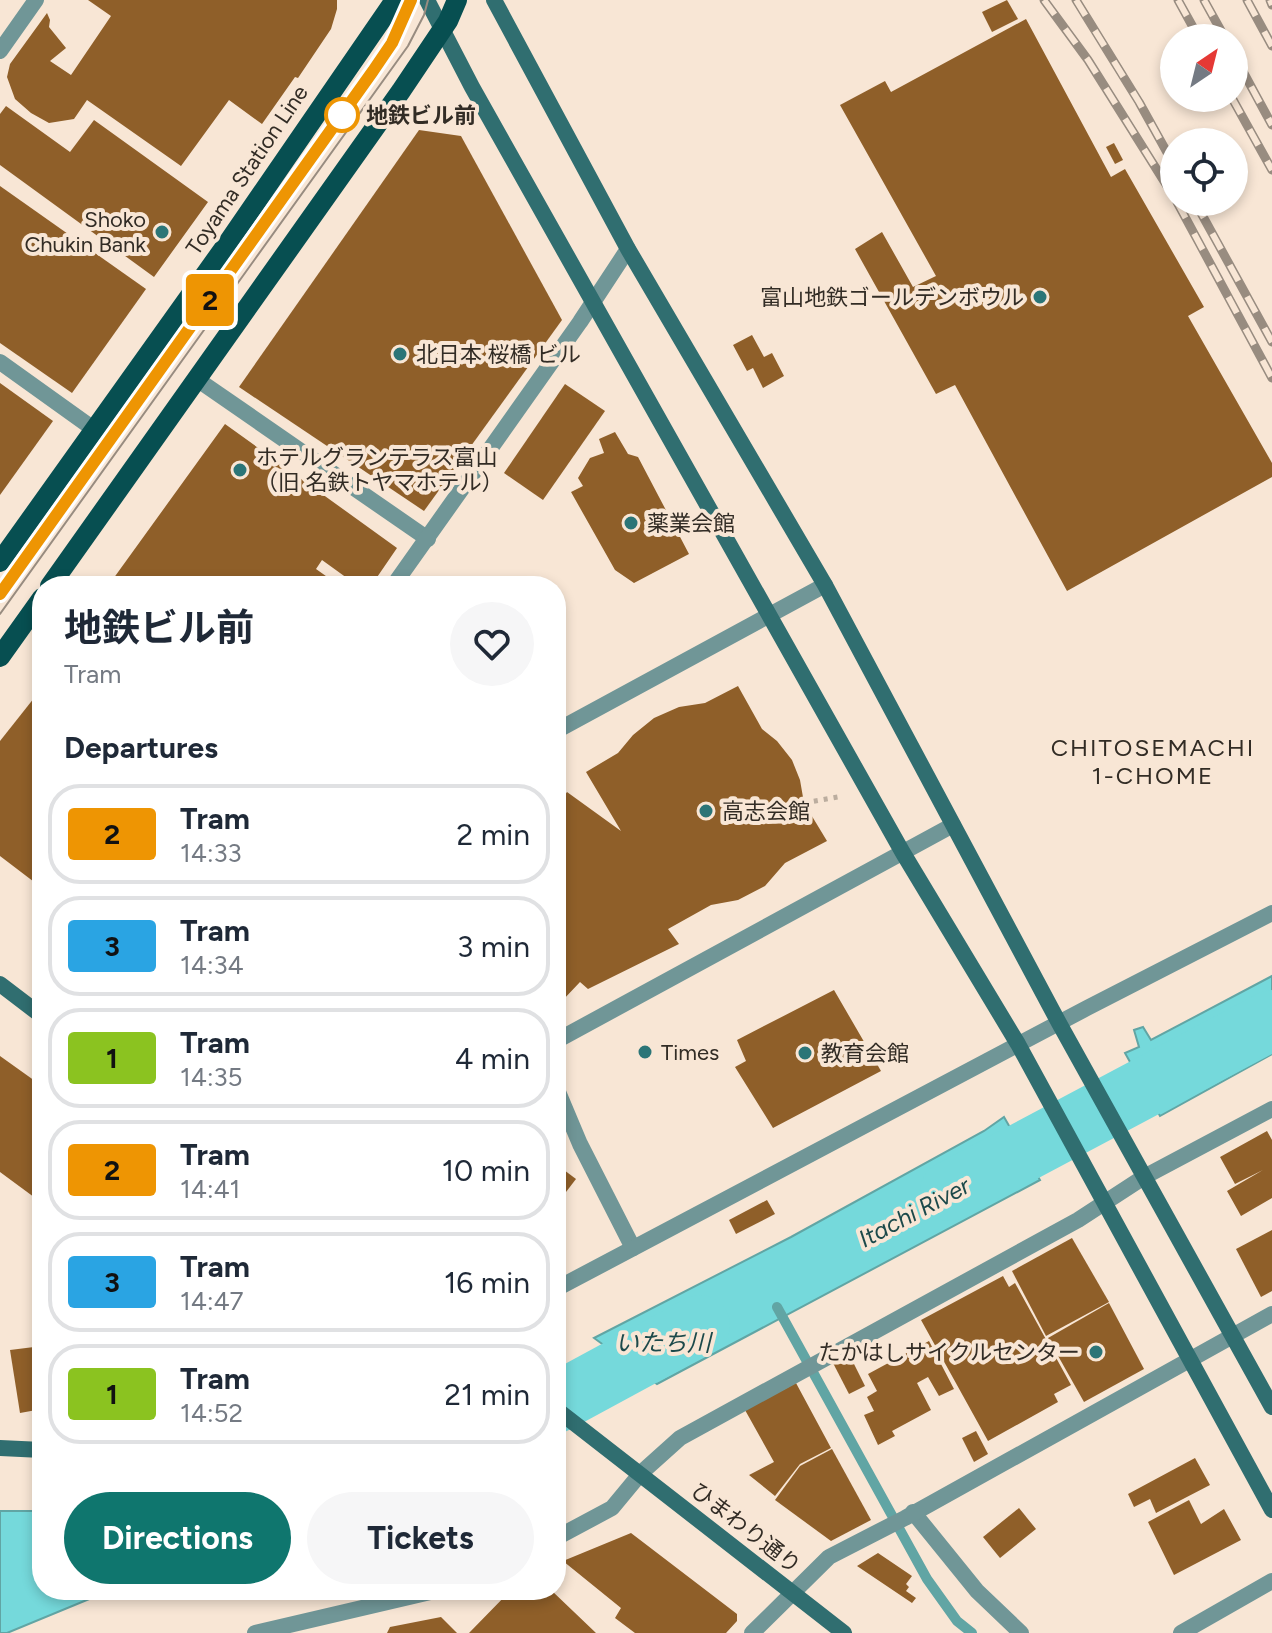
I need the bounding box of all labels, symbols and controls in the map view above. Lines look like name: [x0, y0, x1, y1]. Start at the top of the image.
north arrow: [1160, 24, 1248, 112]
map controls: [1160, 24, 1248, 216]
street label: Toyama Station Line: [180, 80, 314, 260]
marker: 地鉄ビル前: [325, 98, 359, 132]
place label: 地鉄ビル前: [366, 102, 476, 129]
button: locate: [1160, 128, 1248, 216]
place label: Shoko Chukin Bank: [24, 206, 146, 258]
marker: Shoko Chukin Bank: [153, 223, 171, 241]
line badge: 2: [184, 274, 236, 326]
text: 2: [202, 283, 218, 317]
place label: 富山地鉄ゴールデンボウル: [760, 284, 1024, 311]
marker: 富山地鉄ゴールデンボウル: [1031, 288, 1049, 306]
place label: 北日本 桜橋 ビル: [416, 341, 581, 368]
marker: 北日本 桜橋 ビル: [391, 345, 409, 363]
place label: ホテルグランテラス富山 （旧 名鉄トヤマホテル）: [256, 444, 503, 496]
marker: ホテルグランテラス富山 （旧 名鉄トヤマホテル）: [231, 461, 249, 479]
place label: 薬業会館: [647, 510, 735, 537]
marker: 薬業会館: [622, 514, 640, 532]
button: heart: [450, 602, 534, 686]
text: 地鉄ビル前: [64, 605, 254, 651]
text: Tram: [64, 658, 121, 690]
text: Departures: [64, 729, 218, 766]
district label: CHITOSEMACHI 1-CHOME: [1051, 733, 1255, 790]
place label: 高志会館: [722, 798, 810, 825]
text: Tram: [180, 800, 250, 837]
marker: 高志会館: [697, 802, 715, 820]
text: 2 min: [457, 816, 530, 853]
text: 2: [104, 817, 120, 851]
text: 14:33: [180, 837, 242, 869]
text: Tram: [180, 912, 250, 949]
text: 3 min: [457, 928, 530, 965]
text: 3: [104, 929, 120, 963]
text: 14:34: [180, 949, 244, 981]
text: Tram: [180, 1024, 250, 1061]
place label: Times: [661, 1039, 719, 1066]
text: 4 min: [455, 1040, 530, 1077]
place label: 教育会館: [821, 1040, 909, 1067]
text: 1: [106, 1041, 118, 1075]
marker: Times: [636, 1043, 654, 1061]
marker: 教育会館: [796, 1044, 814, 1062]
text: 14:35: [180, 1061, 243, 1093]
text: Tram: [180, 1136, 250, 1173]
text: 10 min: [442, 1152, 530, 1189]
text: 2: [104, 1153, 120, 1187]
water label: Itachi River: [853, 1170, 975, 1253]
text: 14:41: [180, 1173, 240, 1205]
text: Tram: [180, 1248, 250, 1285]
text: 16 min: [444, 1264, 530, 1301]
text: 3: [104, 1265, 120, 1299]
text: 14:47: [180, 1285, 244, 1317]
water label: いたち川: [615, 1328, 714, 1357]
place label: たかはしサイクルセンター: [818, 1339, 1080, 1366]
marker: たかはしサイクルセンター: [1087, 1343, 1105, 1361]
text: Tram: [180, 1360, 250, 1397]
text: 21 min: [444, 1376, 530, 1413]
text: 1: [106, 1377, 118, 1411]
text: 14:52: [180, 1397, 243, 1429]
street label: ひまわり通り: [686, 1477, 806, 1579]
button: Directions: [64, 1492, 291, 1584]
button: Tickets: [307, 1492, 534, 1584]

